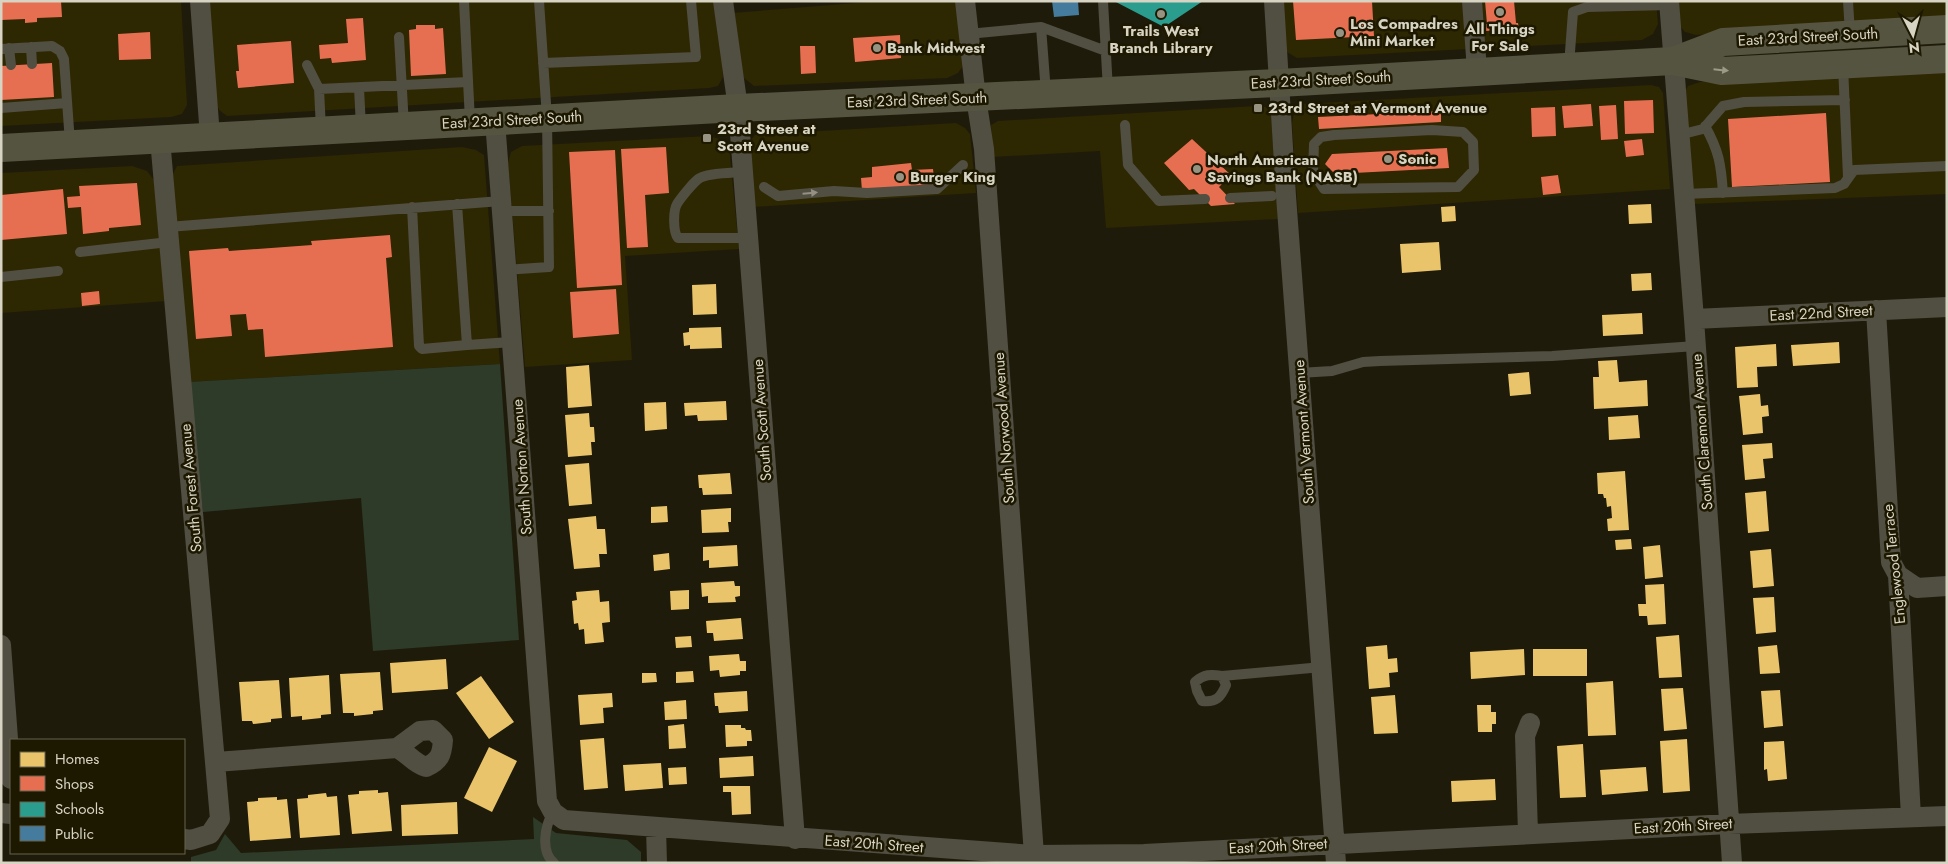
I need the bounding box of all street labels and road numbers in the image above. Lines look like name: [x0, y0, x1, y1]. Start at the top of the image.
street label: East 23rd Street South: [1737, 22, 1879, 52]
street label: East 23rd Street South: [1250, 65, 1392, 95]
street label: East 23rd Street South: [846, 87, 988, 113]
street label: East 23rd Street South: [441, 105, 583, 135]
street label: East 22nd Street: [1769, 299, 1874, 327]
street label: South Norwood Avenue: [988, 351, 1020, 504]
street label: South Claremont Avenue: [1686, 353, 1718, 511]
street label: South Scott Avenue: [747, 358, 777, 482]
street label: South Vermont Avenue: [1288, 359, 1320, 505]
street label: South Norton Avenue: [506, 398, 538, 536]
street label: South Forest Avenue: [174, 423, 208, 553]
street label: Englewood Terrace: [1877, 503, 1911, 625]
street label: East 20th Street: [1633, 812, 1733, 840]
street label: East 20th Street: [824, 830, 924, 858]
street label: East 20th Street: [1228, 832, 1328, 860]

